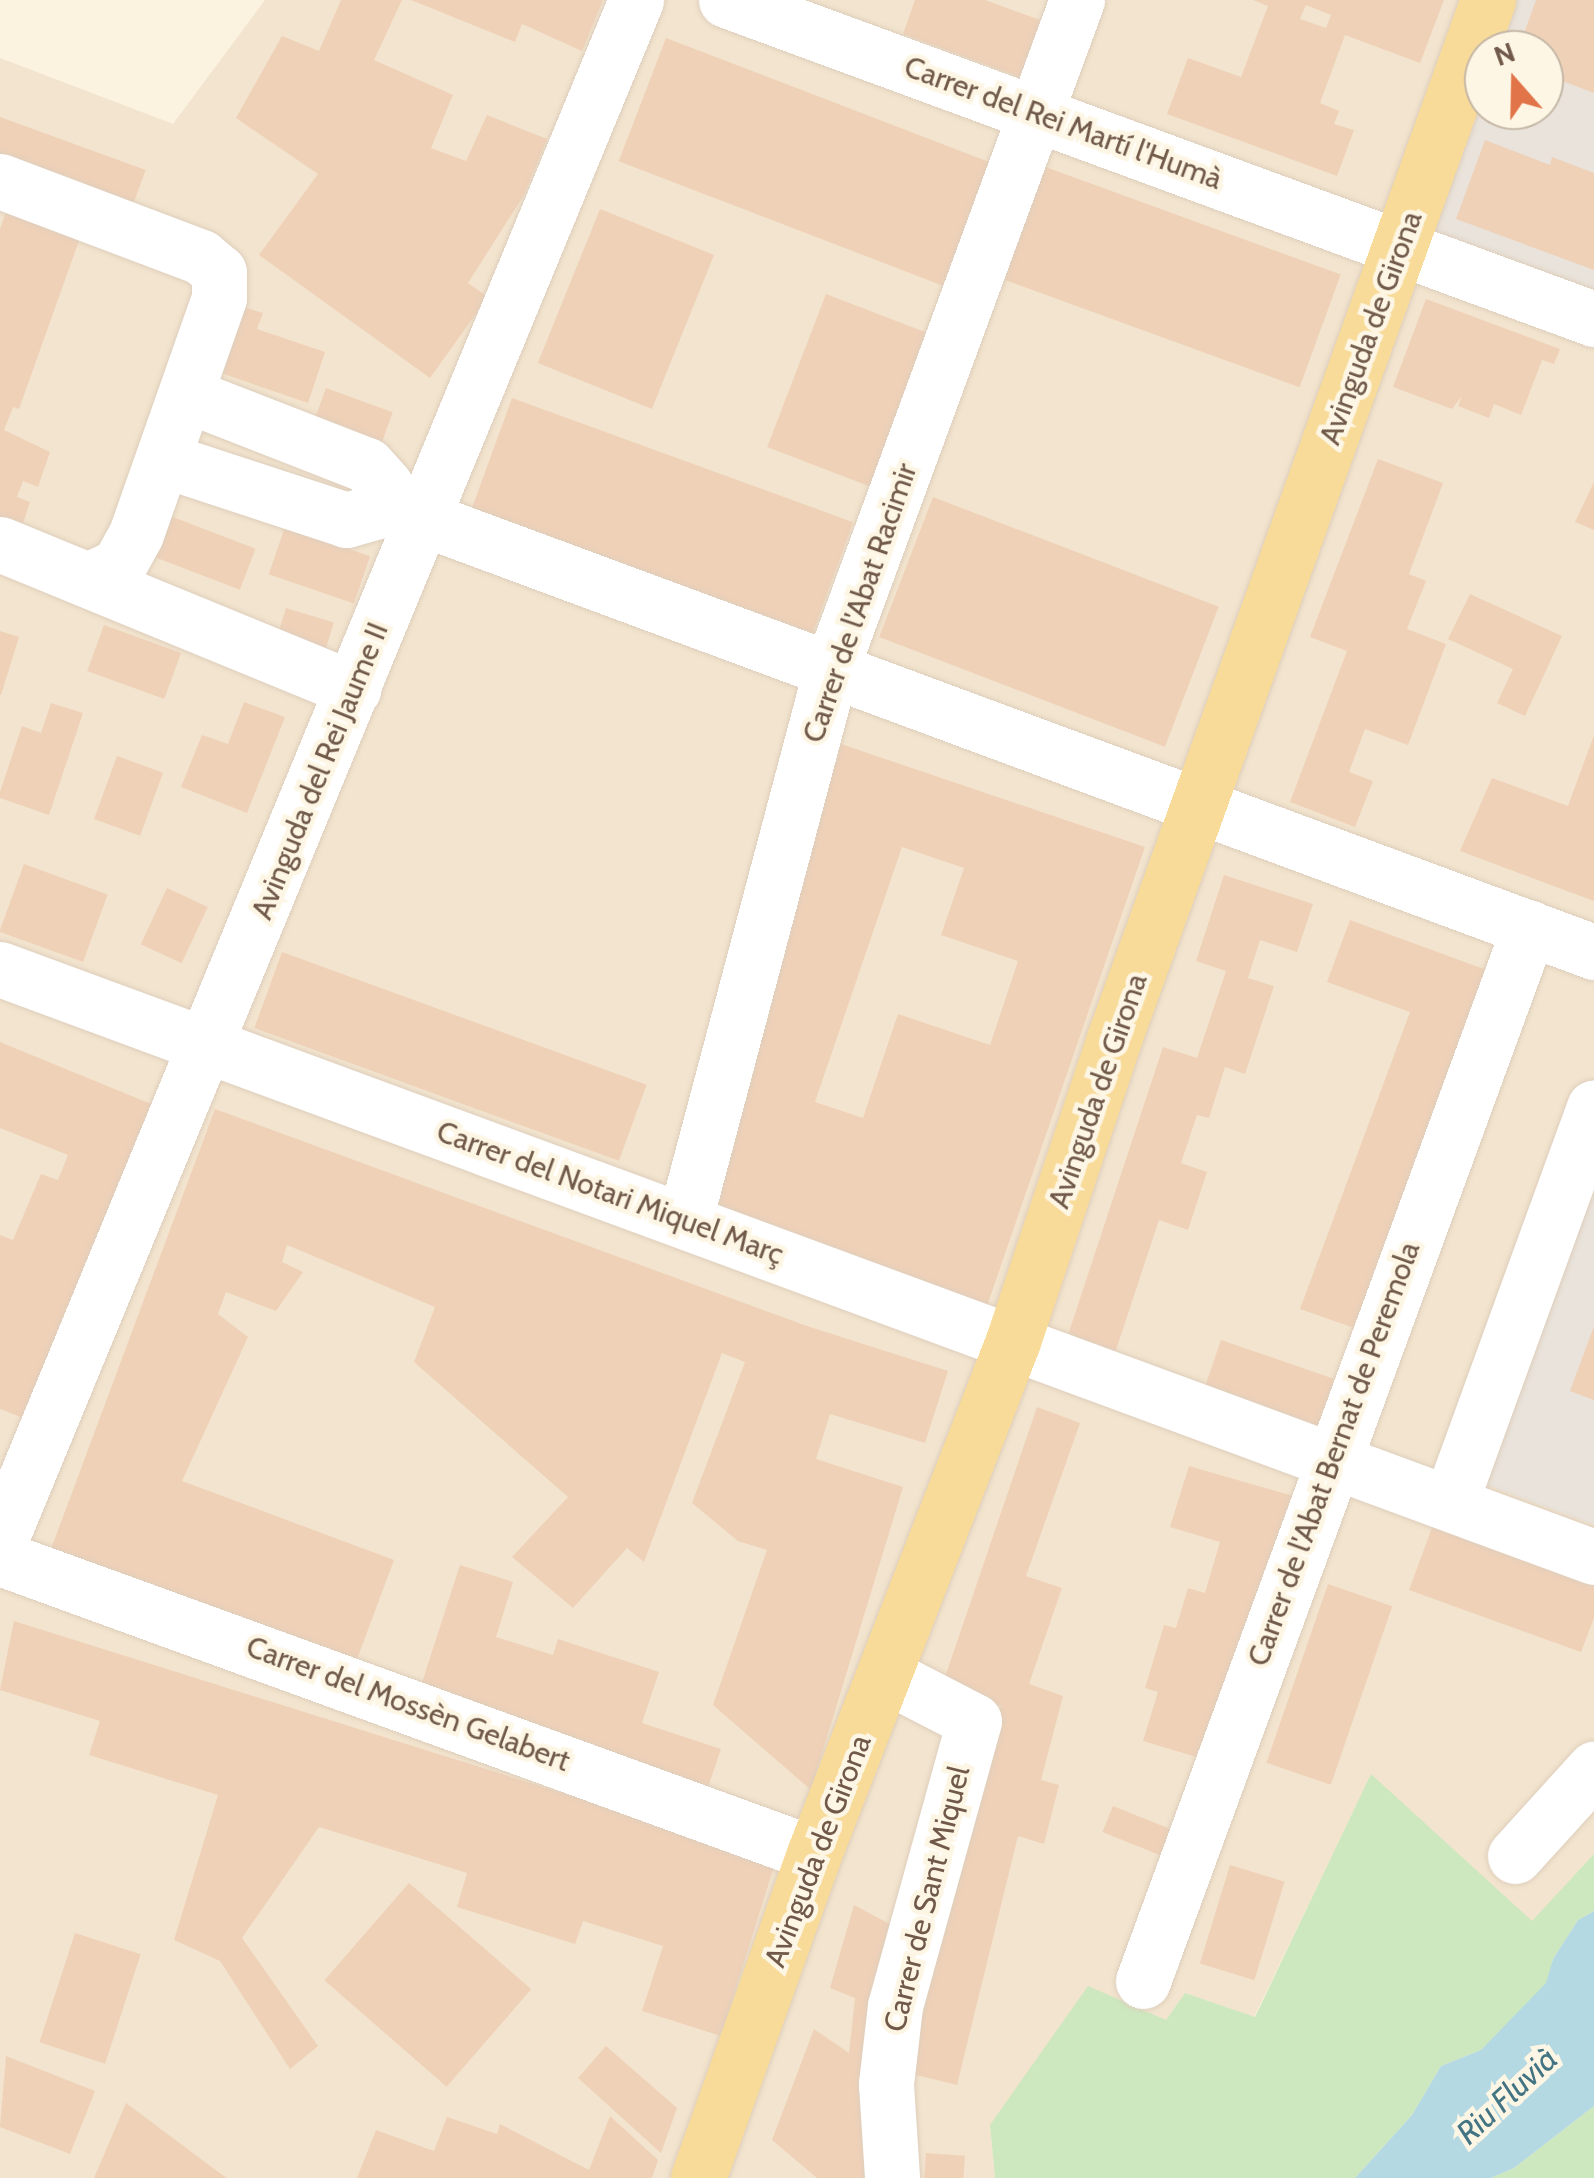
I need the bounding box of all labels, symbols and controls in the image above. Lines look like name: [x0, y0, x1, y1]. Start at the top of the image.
north arrow: [1464, 30, 1564, 130]
text: N: [1489, 34, 1520, 73]
street label: Carrer del Rei Martí l'Humà: [899, 49, 1227, 197]
street label: Avinguda de Girona: [1312, 206, 1430, 450]
street label: Carrer de l'Abat Racimir: [795, 459, 925, 747]
street label: Avinguda del Rei Jaume II: [244, 617, 396, 925]
street label: Avinguda de Girona: [1041, 969, 1155, 1213]
street label: Carrer del Notari Miquel Març: [432, 1113, 788, 1273]
street label: Carrer de l'Abat Bernat de Peremola: [1240, 1237, 1428, 1671]
street label: Carrer del Mossèn Gelabert: [241, 1629, 575, 1779]
street label: Avinguda de Girona: [757, 1730, 879, 1972]
street label: Carrer de Sant Miquel: [877, 1762, 977, 2036]
water label: Riu Fluvià: [1449, 2040, 1565, 2152]

